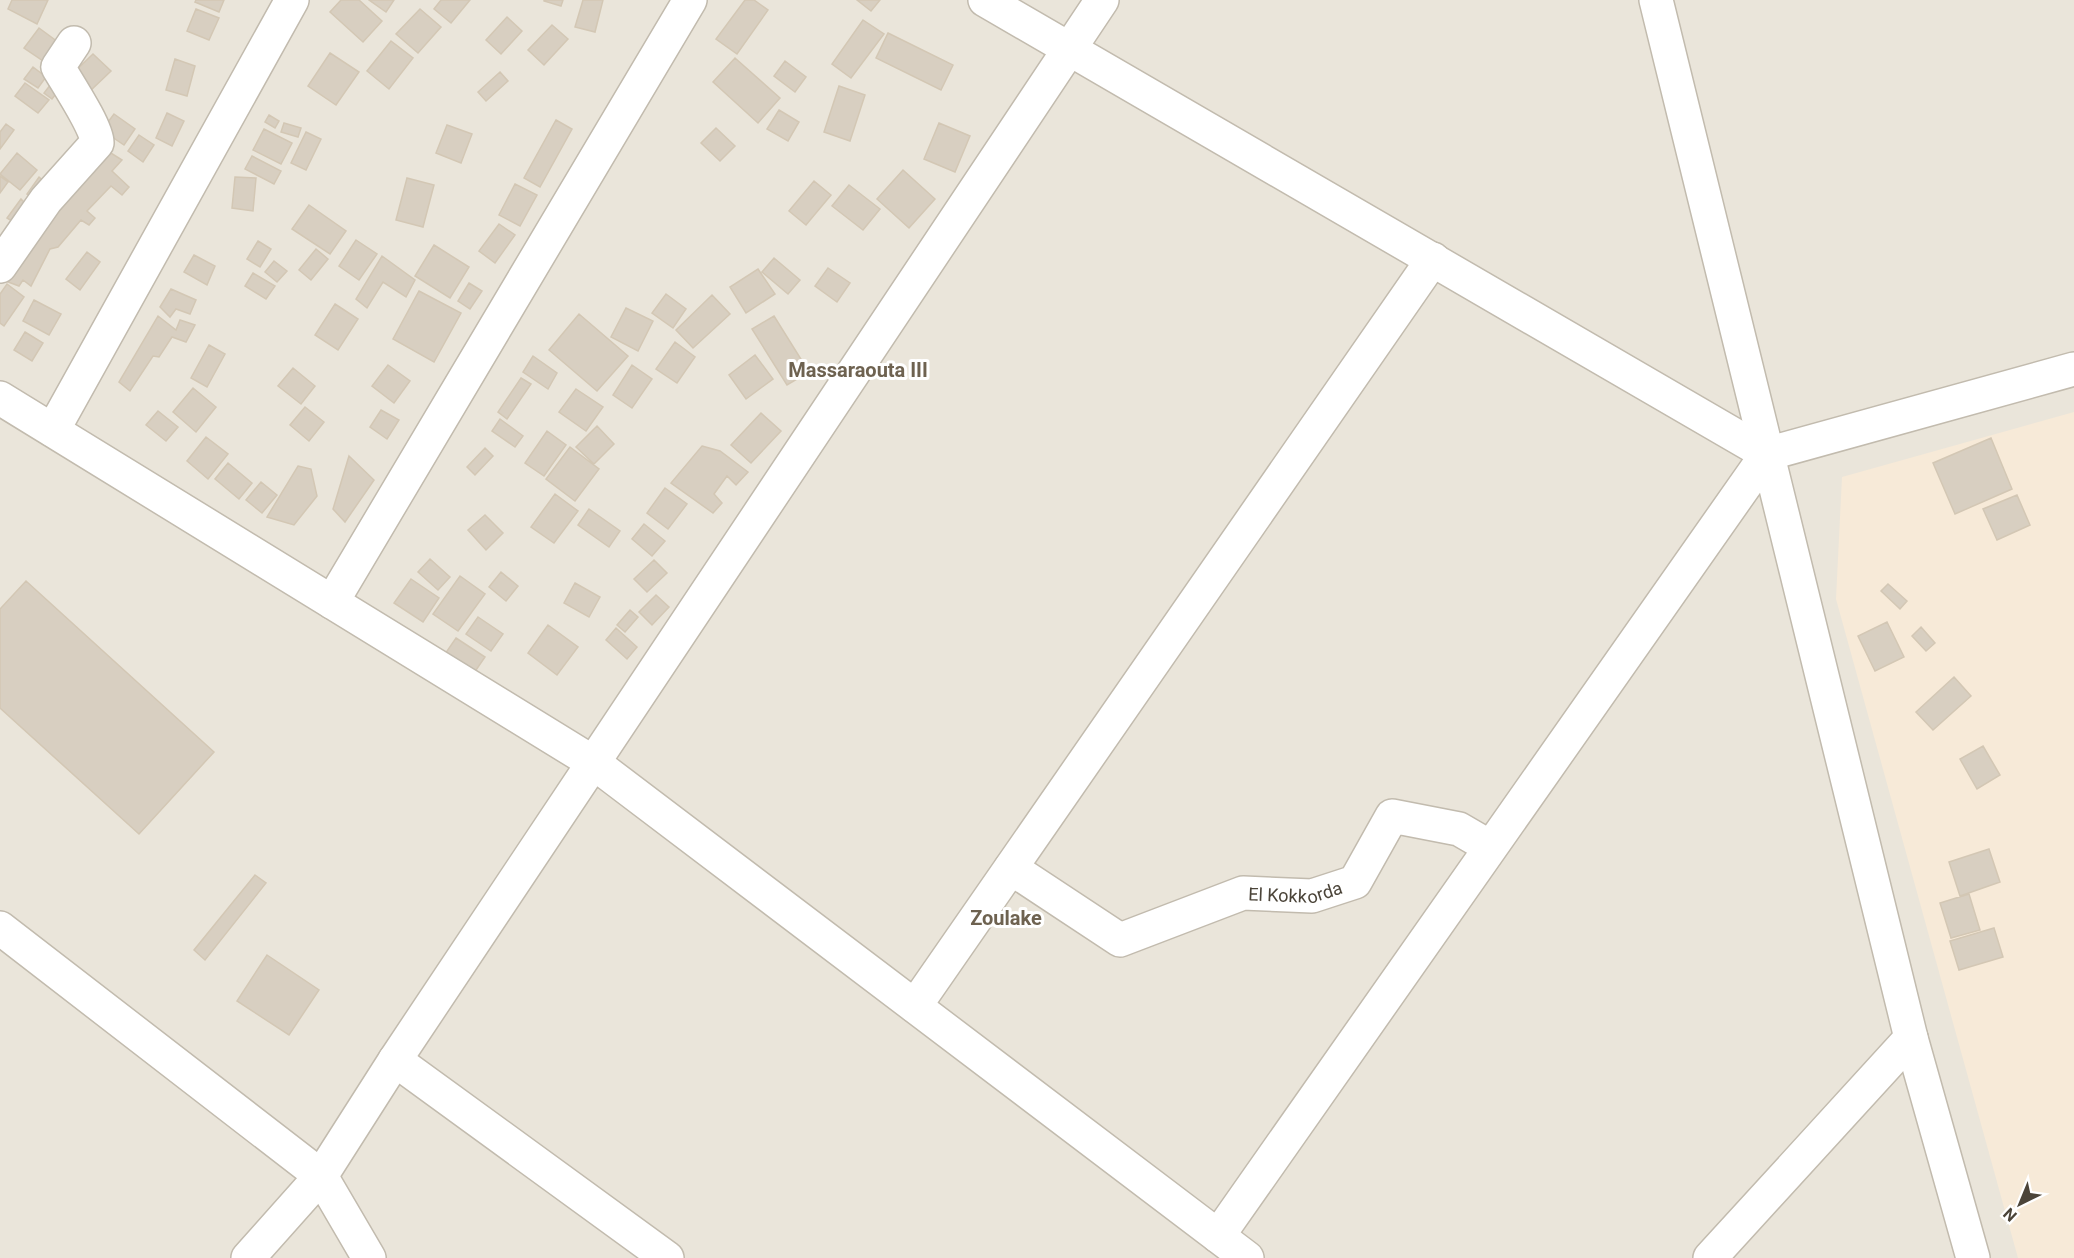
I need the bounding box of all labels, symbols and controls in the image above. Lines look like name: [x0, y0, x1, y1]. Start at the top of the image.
district label: Massaraouta III: [788, 358, 928, 382]
street label: El Kokkorda: [1248, 876, 1345, 908]
district label: Zoulake: [970, 906, 1042, 930]
north arrow: [1990, 1174, 2050, 1234]
text: N: [2000, 1204, 2021, 1225]

